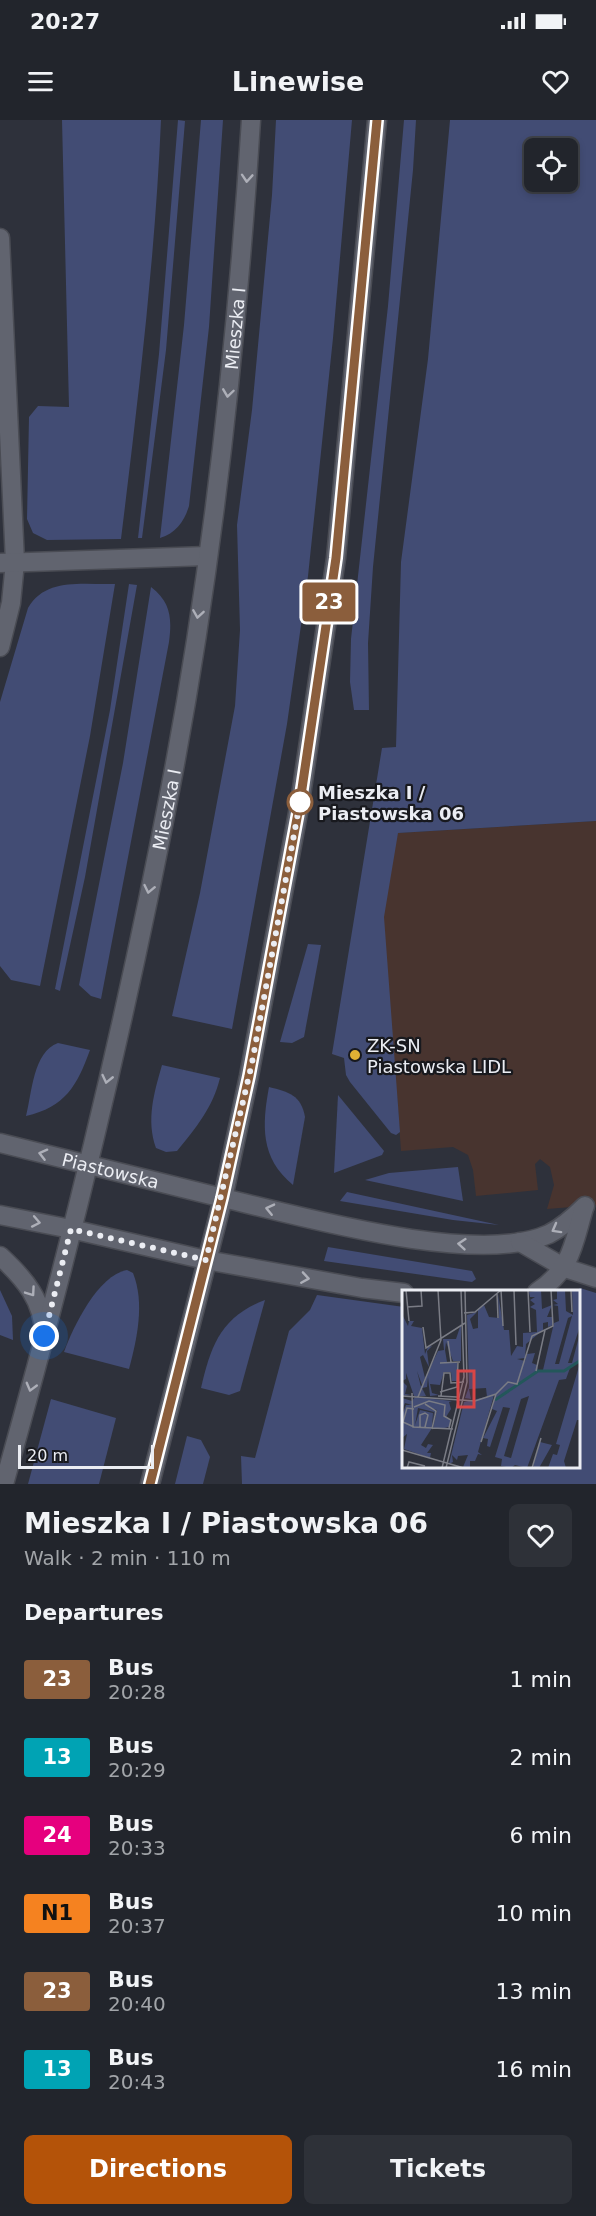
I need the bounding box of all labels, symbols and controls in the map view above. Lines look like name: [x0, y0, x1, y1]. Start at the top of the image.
text: 20:27: [30, 9, 100, 34]
icon: menu: [24, 65, 57, 98]
icon: heart: [539, 65, 572, 98]
text: Linewise: [232, 66, 364, 97]
map controls: [524, 138, 578, 192]
button: locate: [524, 138, 578, 192]
one-way arrow: [241, 174, 254, 183]
street label: Mieszka I: [220, 286, 249, 371]
one-way arrow: [222, 389, 235, 398]
line badge: 23: [302, 582, 356, 622]
text: 23: [314, 590, 344, 614]
one-way arrow: [192, 608, 205, 618]
street label: Mieszka I: [148, 767, 184, 852]
place label: Mieszka I / Piastowska 06: [318, 782, 464, 824]
marker: Mieszka I / Piastowska 06: [287, 789, 313, 815]
one-way arrow: [144, 883, 157, 893]
place label: ZK-SN Piastowska LIDL: [367, 1035, 511, 1077]
marker: ZK-SN Piastowska LIDL: [348, 1048, 362, 1062]
one-way arrow: [102, 1074, 115, 1084]
street label: Piastowska: [60, 1148, 161, 1192]
one-way arrow: [38, 1149, 48, 1162]
one-way arrow: [266, 1203, 276, 1216]
one-way arrow: [30, 1215, 40, 1228]
one-way arrow: [551, 1222, 562, 1233]
one-way arrow: [458, 1238, 467, 1251]
one-way arrow: [300, 1271, 310, 1284]
one-way arrow: [24, 1285, 35, 1296]
inset map: [402, 1290, 581, 1469]
your location: [29, 1321, 59, 1351]
one-way arrow: [26, 1382, 39, 1392]
scale bar: [18, 1442, 154, 1470]
text: 20 m: [27, 1446, 68, 1465]
button: heart: [509, 1504, 572, 1567]
text: Mieszka I / Piastowska 06: [24, 1507, 428, 1540]
text: Walk · 2 min · 110 m: [24, 1546, 231, 1570]
text: Departures: [24, 1600, 164, 1625]
text: Bus: [108, 1655, 154, 1680]
text: 23: [42, 1667, 72, 1691]
text: 1 min: [510, 1667, 572, 1692]
text: 20:28: [108, 1680, 166, 1704]
text: Bus: [108, 1733, 154, 1758]
text: 13: [42, 1745, 72, 1769]
text: 2 min: [510, 1745, 572, 1770]
text: 20:29: [108, 1758, 166, 1782]
text: Bus: [108, 1811, 154, 1836]
text: 24: [42, 1823, 72, 1847]
text: 6 min: [510, 1823, 572, 1848]
text: 20:33: [108, 1836, 166, 1860]
text: Bus: [108, 1889, 154, 1914]
text: N1: [41, 1901, 73, 1925]
text: 10 min: [496, 1901, 572, 1926]
text: 20:37: [108, 1914, 166, 1938]
text: Bus: [108, 1967, 154, 1992]
text: 23: [42, 1979, 72, 2003]
text: 13 min: [496, 1979, 572, 2004]
text: 20:40: [108, 1992, 166, 2016]
text: Bus: [108, 2045, 154, 2070]
text: 13: [42, 2057, 72, 2081]
text: 16 min: [496, 2057, 572, 2082]
text: 20:43: [108, 2070, 166, 2094]
button: Directions: [24, 2135, 292, 2204]
button: Tickets: [304, 2135, 572, 2204]

